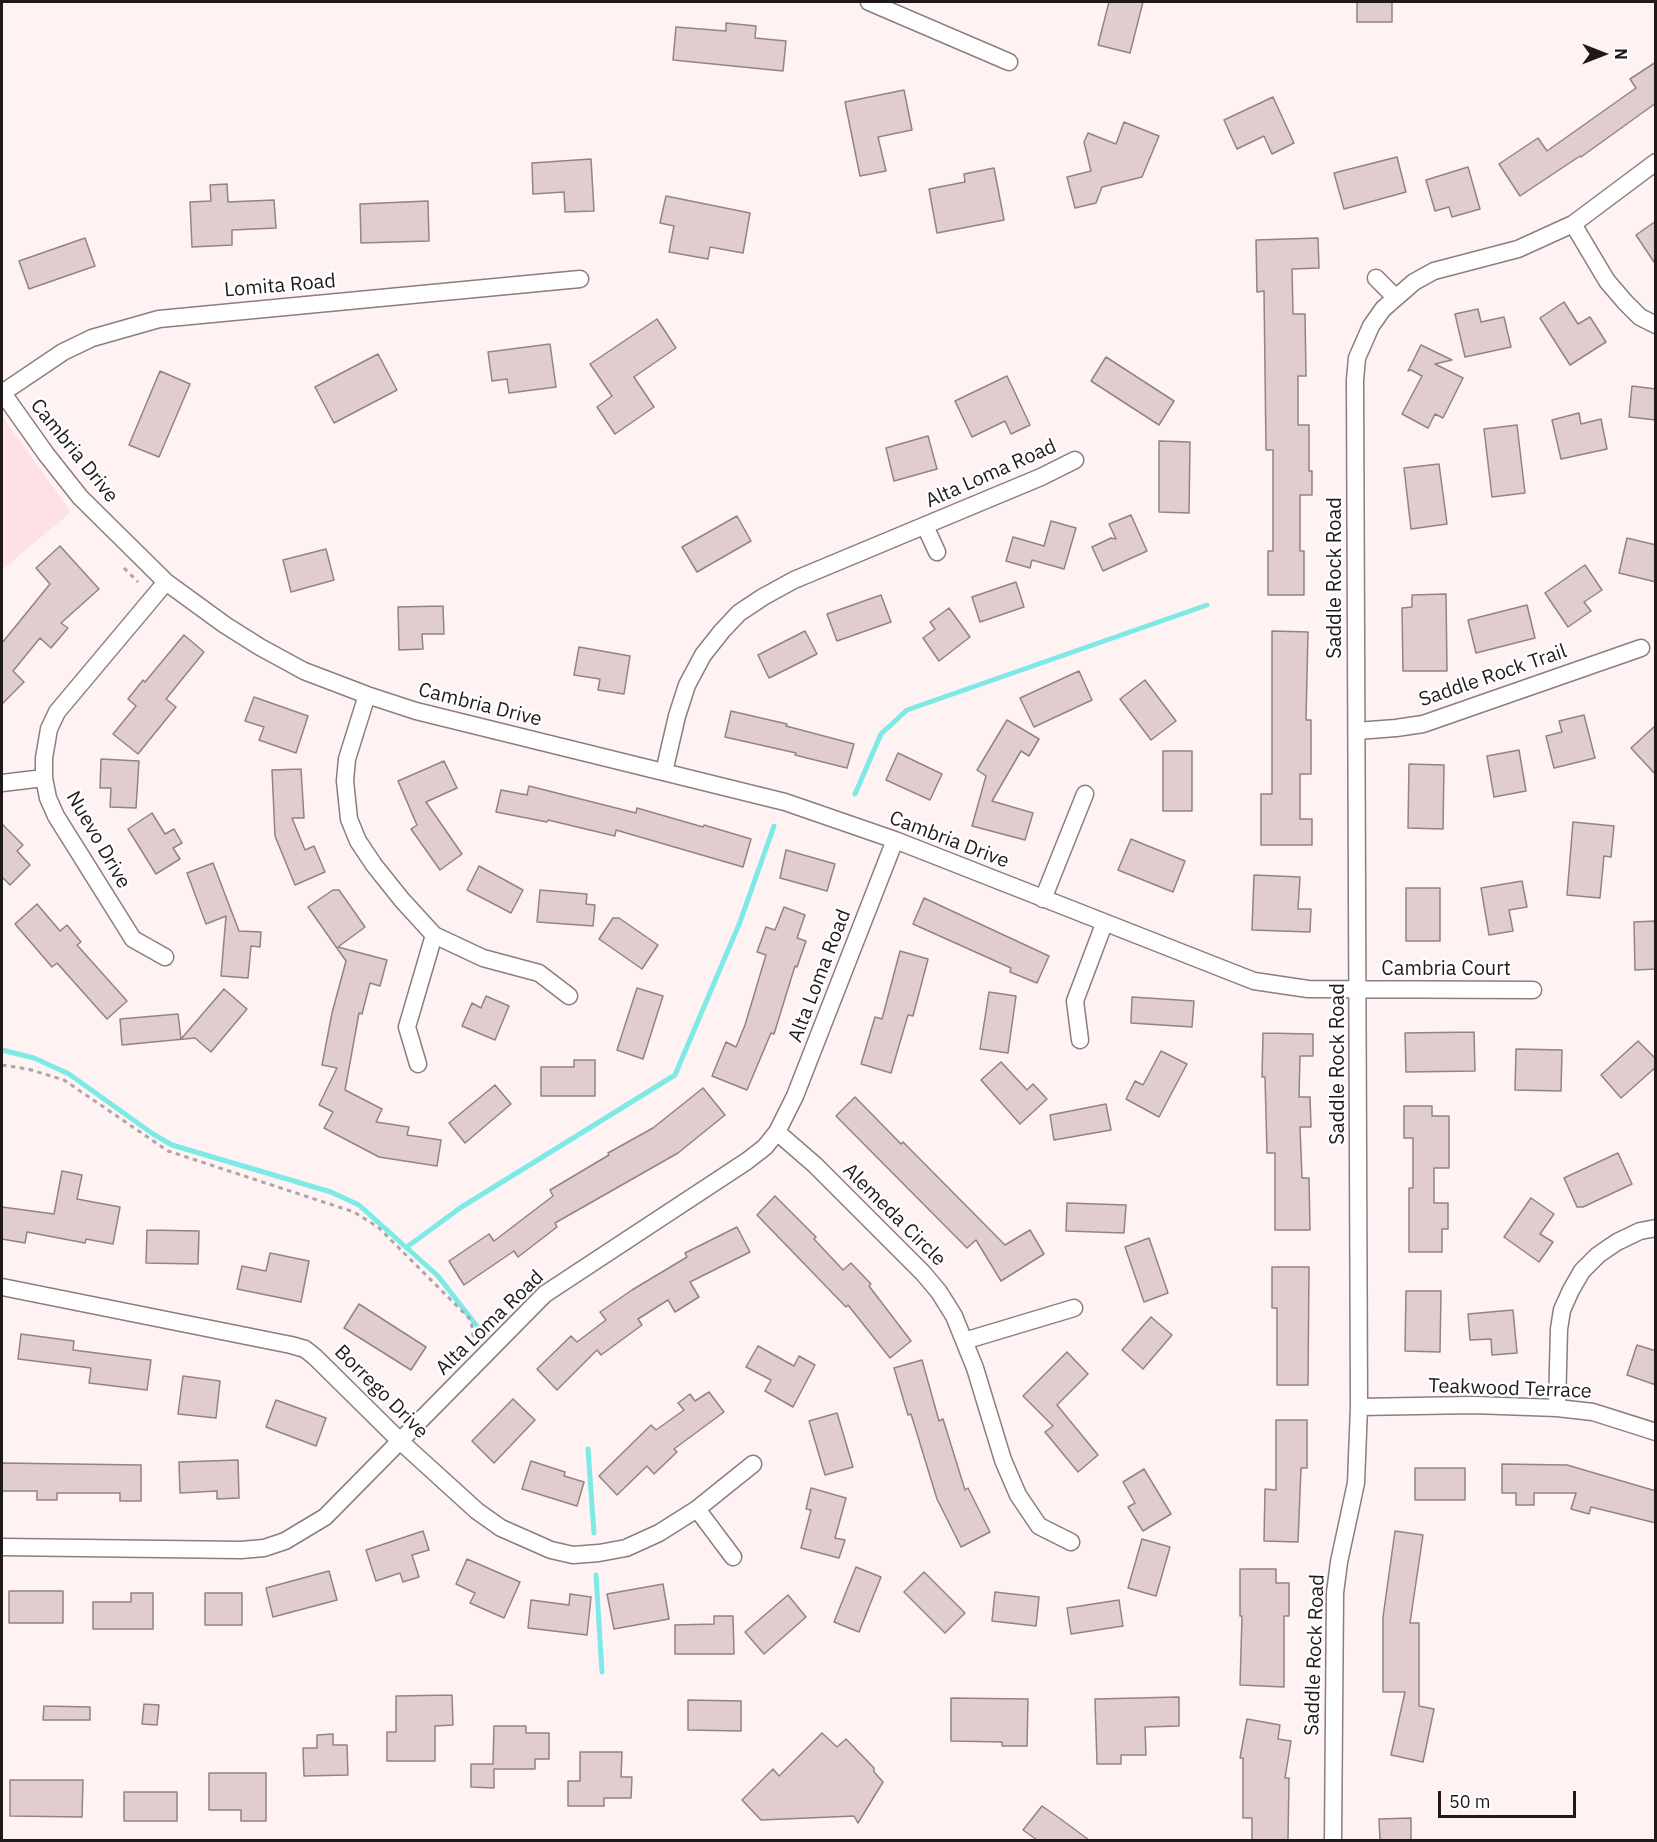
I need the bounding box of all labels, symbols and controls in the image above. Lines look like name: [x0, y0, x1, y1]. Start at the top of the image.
north arrow: [1573, 24, 1633, 84]
text: N: [1611, 48, 1631, 60]
street label: Lomita Road: [223, 269, 337, 303]
street label: Cambria Drive: [25, 394, 123, 508]
street label: Alta Loma Road: [922, 434, 1060, 514]
street label: Saddle Rock Road: [1323, 497, 1347, 659]
street label: Saddle Rock Trail: [1416, 639, 1570, 713]
street label: Cambria Drive: [416, 678, 544, 732]
street label: Nuevo Drive: [61, 787, 135, 893]
street label: Cambria Drive: [886, 806, 1012, 874]
street label: Alta Loma Road: [784, 906, 856, 1046]
street label: Cambria Court: [1381, 957, 1511, 981]
street label: Saddle Rock Road: [1326, 983, 1350, 1145]
street label: Alemeda Circle: [837, 1158, 951, 1272]
street label: Alta Loma Road: [431, 1266, 549, 1380]
street label: Borrego Drive: [329, 1340, 433, 1444]
street label: Teakwood Terrace: [1428, 1374, 1592, 1404]
street label: Saddle Rock Road: [1300, 1574, 1330, 1736]
scale bar: [1441, 1779, 1579, 1817]
text: 50 m: [1449, 1790, 1491, 1813]

